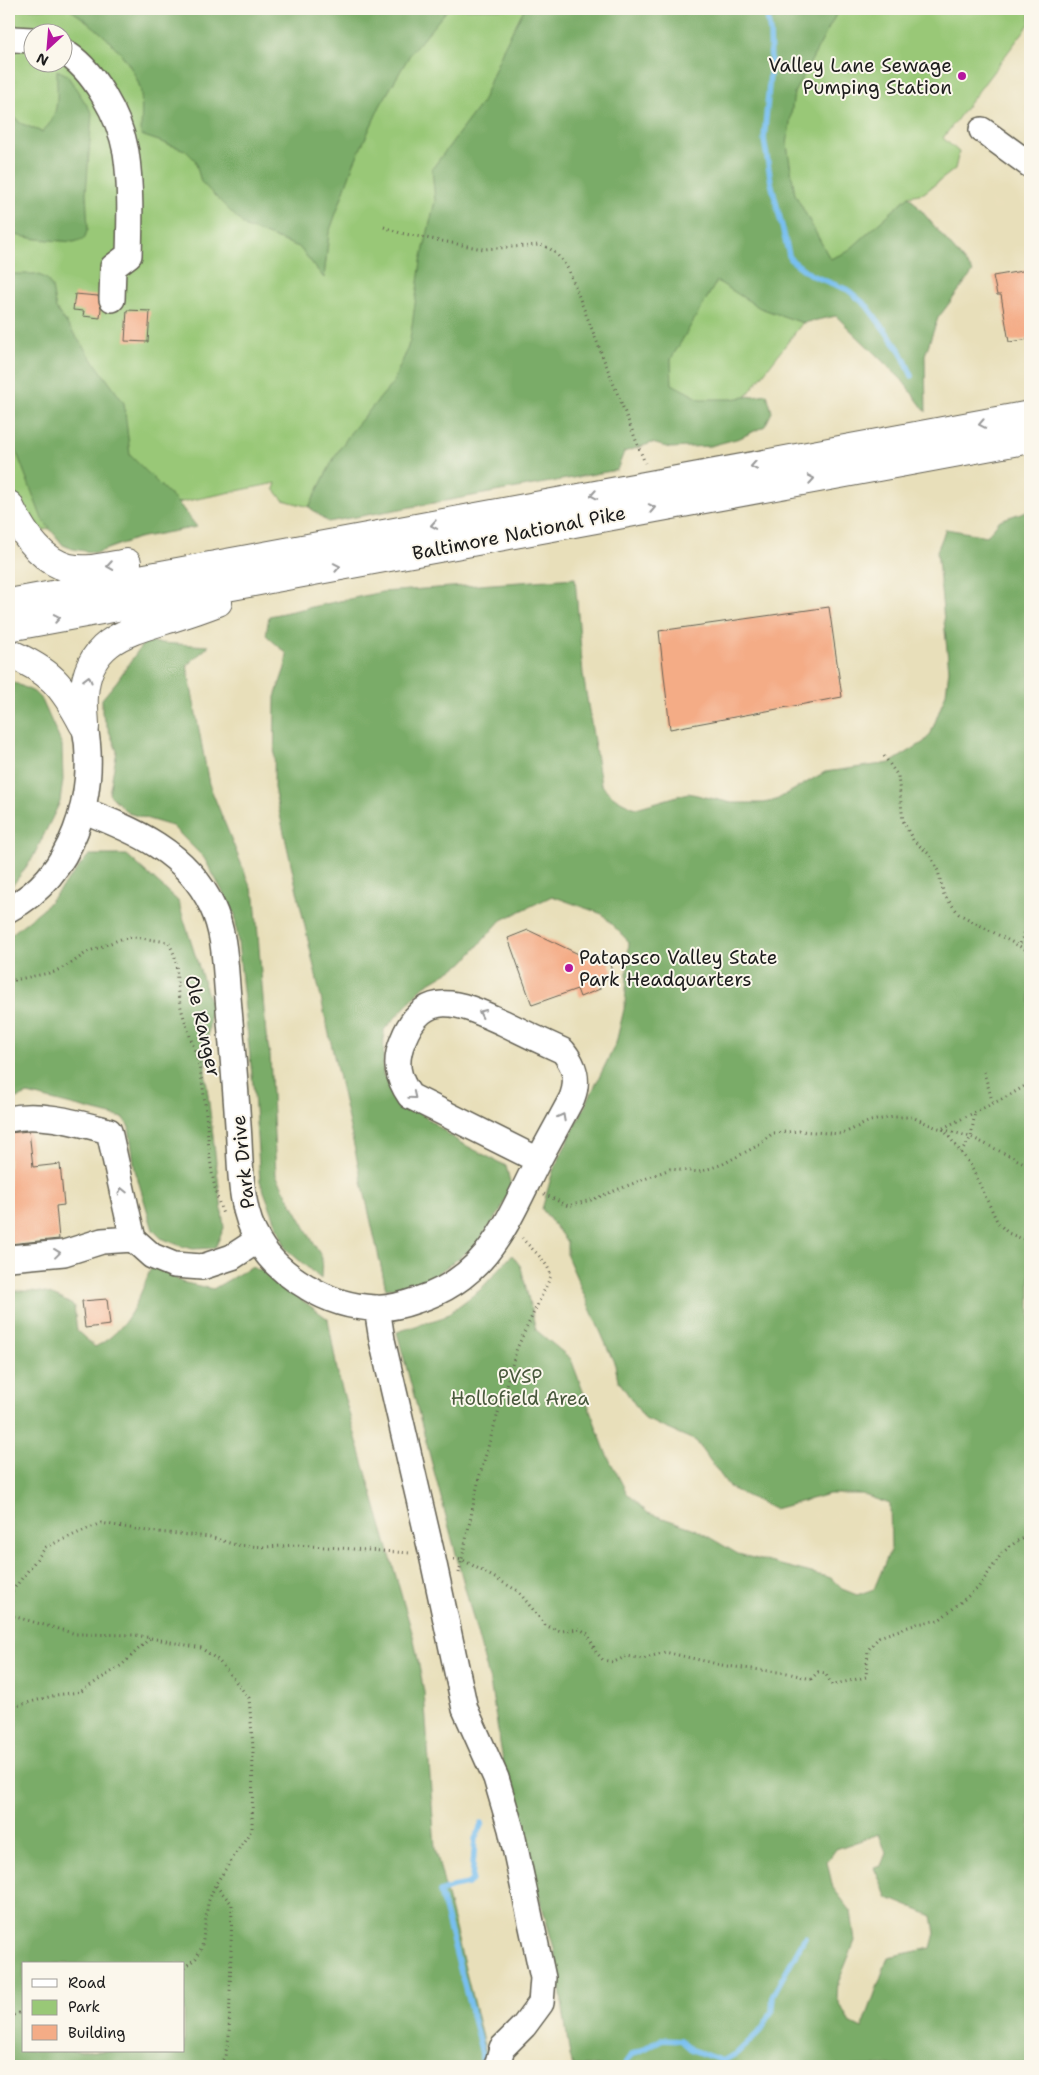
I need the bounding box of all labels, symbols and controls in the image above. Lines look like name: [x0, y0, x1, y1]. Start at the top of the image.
north arrow: [22, 22, 72, 72]
text: N: [33, 49, 51, 70]
place label: Valley Lane Sewage Pumping Station: [768, 53, 952, 100]
marker: Valley Lane Sewage Pumping Station: [956, 70, 968, 82]
one-way arrow: [978, 418, 987, 428]
one-way arrow: [749, 460, 758, 471]
one-way arrow: [807, 474, 816, 484]
one-way arrow: [589, 490, 598, 500]
street label: Baltimore National Pike: [410, 500, 628, 566]
one-way arrow: [647, 504, 656, 514]
one-way arrow: [430, 519, 438, 529]
one-way arrow: [106, 561, 115, 571]
one-way arrow: [333, 562, 341, 572]
one-way arrow: [52, 614, 61, 624]
one-way arrow: [82, 674, 93, 683]
place label: Patapsco Valley State Park Headquarters: [579, 945, 777, 992]
marker: Patapsco Valley State Park Headquarters: [563, 962, 575, 974]
street label: Ole Ranger: [179, 973, 227, 1079]
one-way arrow: [478, 1009, 487, 1020]
one-way arrow: [407, 1091, 416, 1099]
street label: Park Drive: [226, 1114, 260, 1210]
one-way arrow: [555, 1114, 565, 1123]
one-way arrow: [117, 1187, 128, 1196]
one-way arrow: [54, 1248, 62, 1259]
park label: PVSP Hollofield Area: [451, 1364, 589, 1411]
legend: [22, 1962, 185, 2052]
text: Road: [68, 1973, 106, 1993]
text: Park: [68, 1997, 100, 2017]
text: Building: [68, 2023, 125, 2043]

